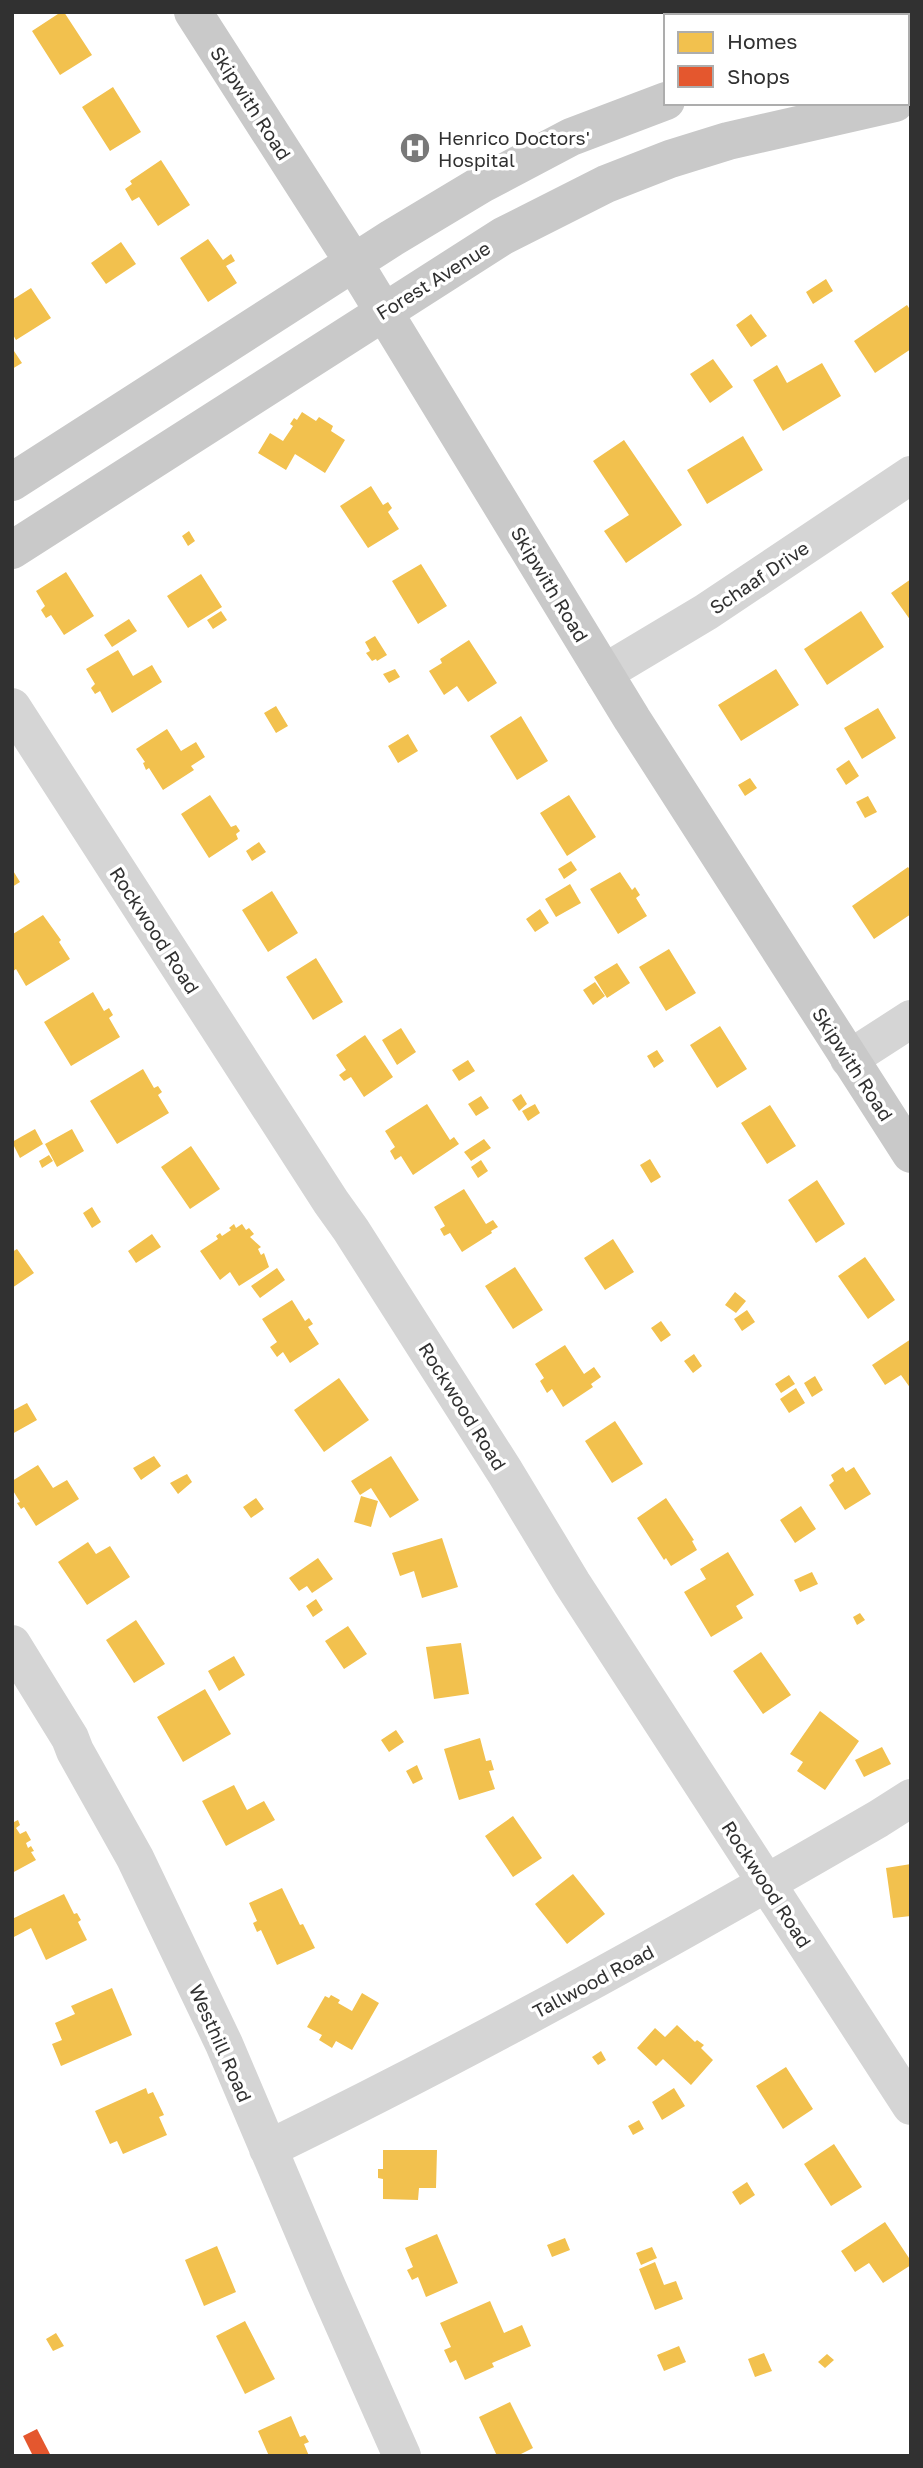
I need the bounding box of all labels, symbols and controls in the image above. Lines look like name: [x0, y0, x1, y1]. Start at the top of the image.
legend: [664, 14, 909, 105]
text: Homes: [727, 28, 797, 54]
street label: Skipwith Road: [206, 42, 296, 164]
text: Shops: [727, 63, 790, 89]
place label: Henrico Doctors' Hospital: [438, 126, 590, 171]
hospital icon: Henrico Doctors' Hospital: [398, 131, 432, 165]
street label: Forest Avenue: [372, 236, 494, 324]
street label: Skipwith Road: [507, 522, 593, 646]
street label: Schaaf Drive: [705, 535, 813, 619]
street label: Rockwood Road: [105, 862, 205, 998]
street label: Skipwith Road: [808, 1003, 898, 1125]
street label: Rockwood Road: [414, 1338, 512, 1474]
street label: Rockwood Road: [717, 1816, 817, 1952]
street label: Tallwood Road: [529, 1939, 657, 2023]
street label: Westhill Road: [185, 1981, 257, 2105]

